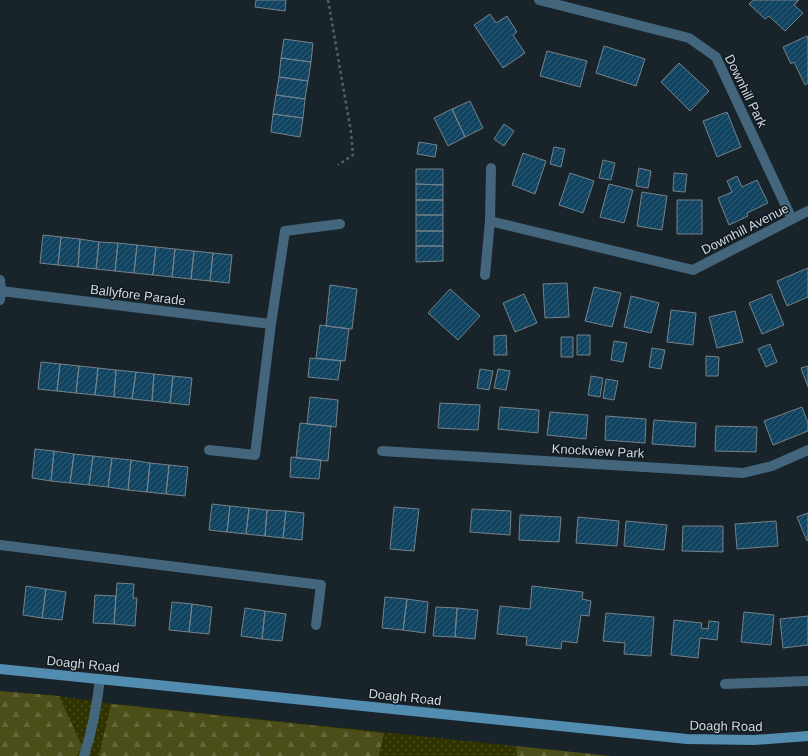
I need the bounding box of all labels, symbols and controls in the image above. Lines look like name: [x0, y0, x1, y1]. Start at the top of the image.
street label: Downhill Park: [722, 52, 770, 130]
street label: Downhill Avenue: [699, 201, 791, 257]
street label: Ballyfore Parade: [89, 282, 187, 308]
street label: Knockview Park: [551, 441, 645, 461]
street label: Doagh Road: [46, 653, 120, 675]
street label: Doagh Road: [368, 686, 442, 708]
street label: Doagh Road: [689, 718, 763, 734]

